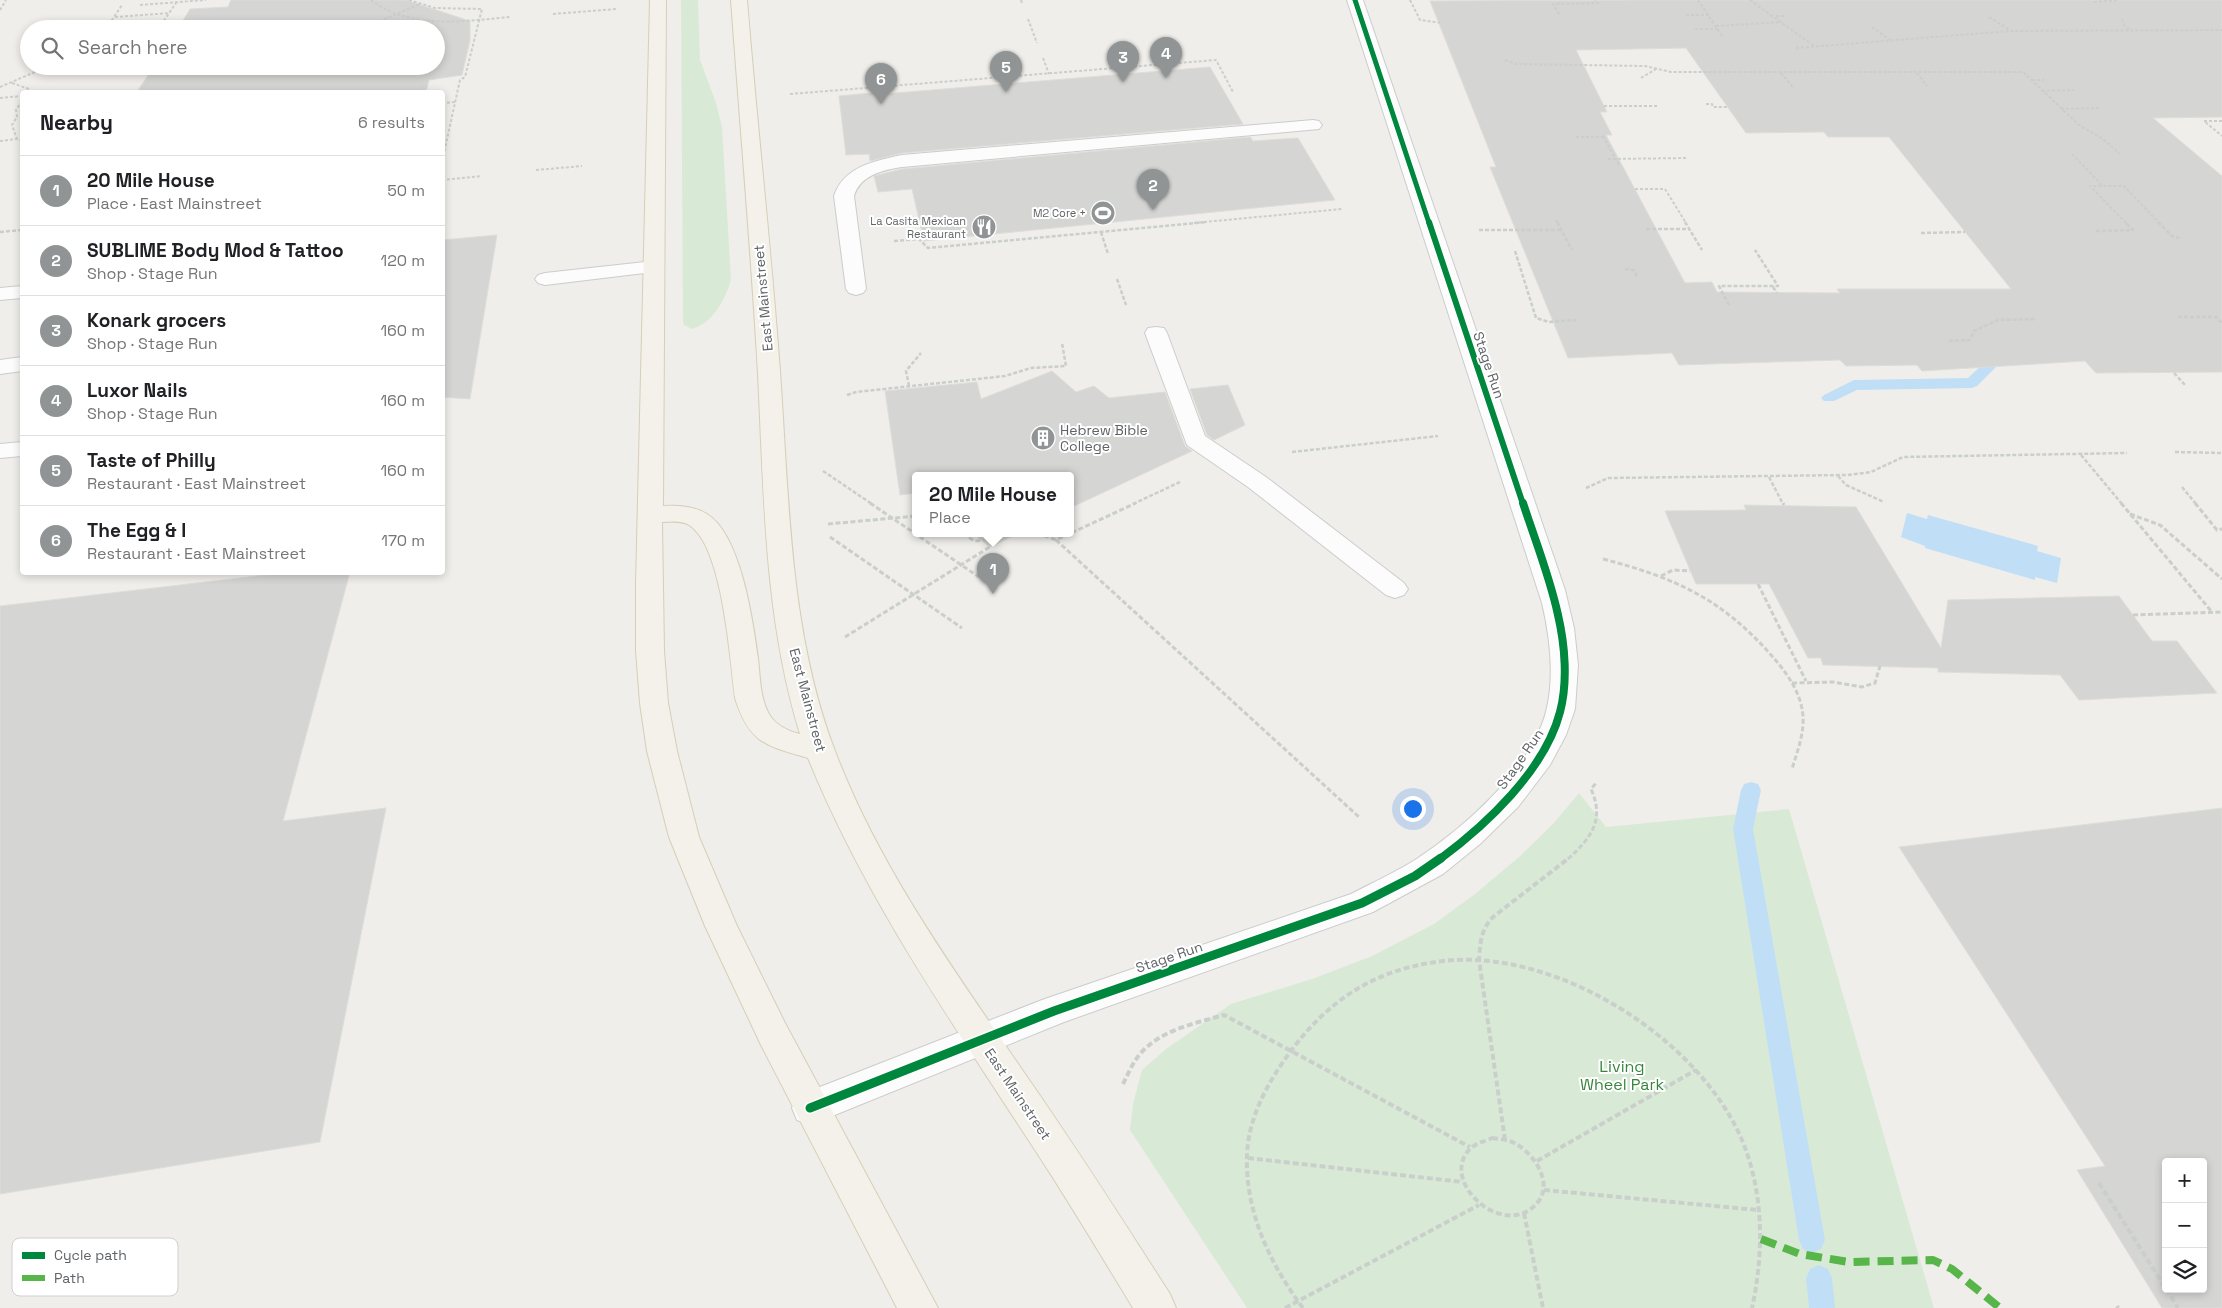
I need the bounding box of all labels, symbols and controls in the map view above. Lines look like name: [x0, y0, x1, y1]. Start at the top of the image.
search box: [20, 20, 445, 75]
icon: search: [38, 34, 66, 62]
text: Search here: [78, 35, 188, 60]
pin: 4: [1150, 37, 1182, 78]
pin: 3: [1107, 41, 1139, 82]
pin: 5: [990, 51, 1022, 92]
pin: 6: [865, 63, 897, 104]
text: Nearby: [40, 109, 113, 136]
text: 6 results: [358, 112, 425, 133]
text: 20 Mile House: [87, 168, 215, 193]
pin: 2: [1137, 169, 1169, 210]
text: 1: [52, 180, 60, 201]
text: 50 m: [387, 180, 425, 201]
text: Place · East Mainstreet: [87, 193, 262, 214]
sports icon: M2 Core +: [1090, 200, 1116, 226]
place label: M2 Core +: [1033, 206, 1086, 220]
place label: La Casita Mexican Restaurant: [870, 214, 966, 241]
restaurant icon: La Casita Mexican Restaurant: [971, 214, 997, 240]
text: SUBLIME Body Mod & Tattoo: [87, 238, 344, 263]
street label: East Mainstreet: [749, 244, 777, 352]
text: 2: [51, 250, 61, 271]
text: 120 m: [381, 250, 425, 271]
text: Shop · Stage Run: [87, 263, 218, 284]
text: Konark grocers: [87, 308, 226, 333]
text: 3: [51, 320, 61, 341]
text: 160 m: [380, 320, 425, 341]
street label: Stage Run: [1469, 329, 1509, 401]
text: Shop · Stage Run: [87, 333, 218, 354]
text: Luxor Nails: [87, 378, 187, 403]
text: 4: [51, 390, 61, 411]
text: 160 m: [380, 390, 425, 411]
text: Shop · Stage Run: [87, 403, 218, 424]
place label: Hebrew Bible College: [1060, 421, 1148, 455]
building icon: Hebrew Bible College: [1030, 425, 1056, 451]
text: Taste of Philly: [87, 448, 216, 473]
text: 5: [51, 460, 61, 481]
text: 160 m: [380, 460, 425, 481]
popup: [912, 472, 1074, 537]
text: Restaurant · East Mainstreet: [87, 473, 306, 494]
text: 20 Mile House: [929, 482, 1057, 507]
text: Place: [929, 507, 971, 528]
text: The Egg & I: [87, 518, 186, 543]
text: 6: [51, 530, 61, 551]
text: 170 m: [381, 530, 425, 551]
text: Restaurant · East Mainstreet: [87, 543, 306, 564]
pin: 1: [977, 553, 1009, 594]
street label: East Mainstreet: [785, 646, 831, 754]
street label: Stage Run: [1493, 725, 1547, 793]
your location: [1400, 796, 1426, 822]
street label: Stage Run: [1133, 937, 1205, 977]
street label: East Mainstreet: [981, 1045, 1055, 1143]
park label: Living Wheel Park: [1580, 1056, 1664, 1095]
map controls: [2162, 1158, 2207, 1293]
button: +: [2162, 1158, 2207, 1203]
button: −: [2162, 1203, 2207, 1248]
legend: [12, 1238, 178, 1296]
text: Cycle path: [54, 1246, 127, 1264]
button: layers: [2162, 1248, 2207, 1293]
text: Path: [54, 1269, 85, 1287]

